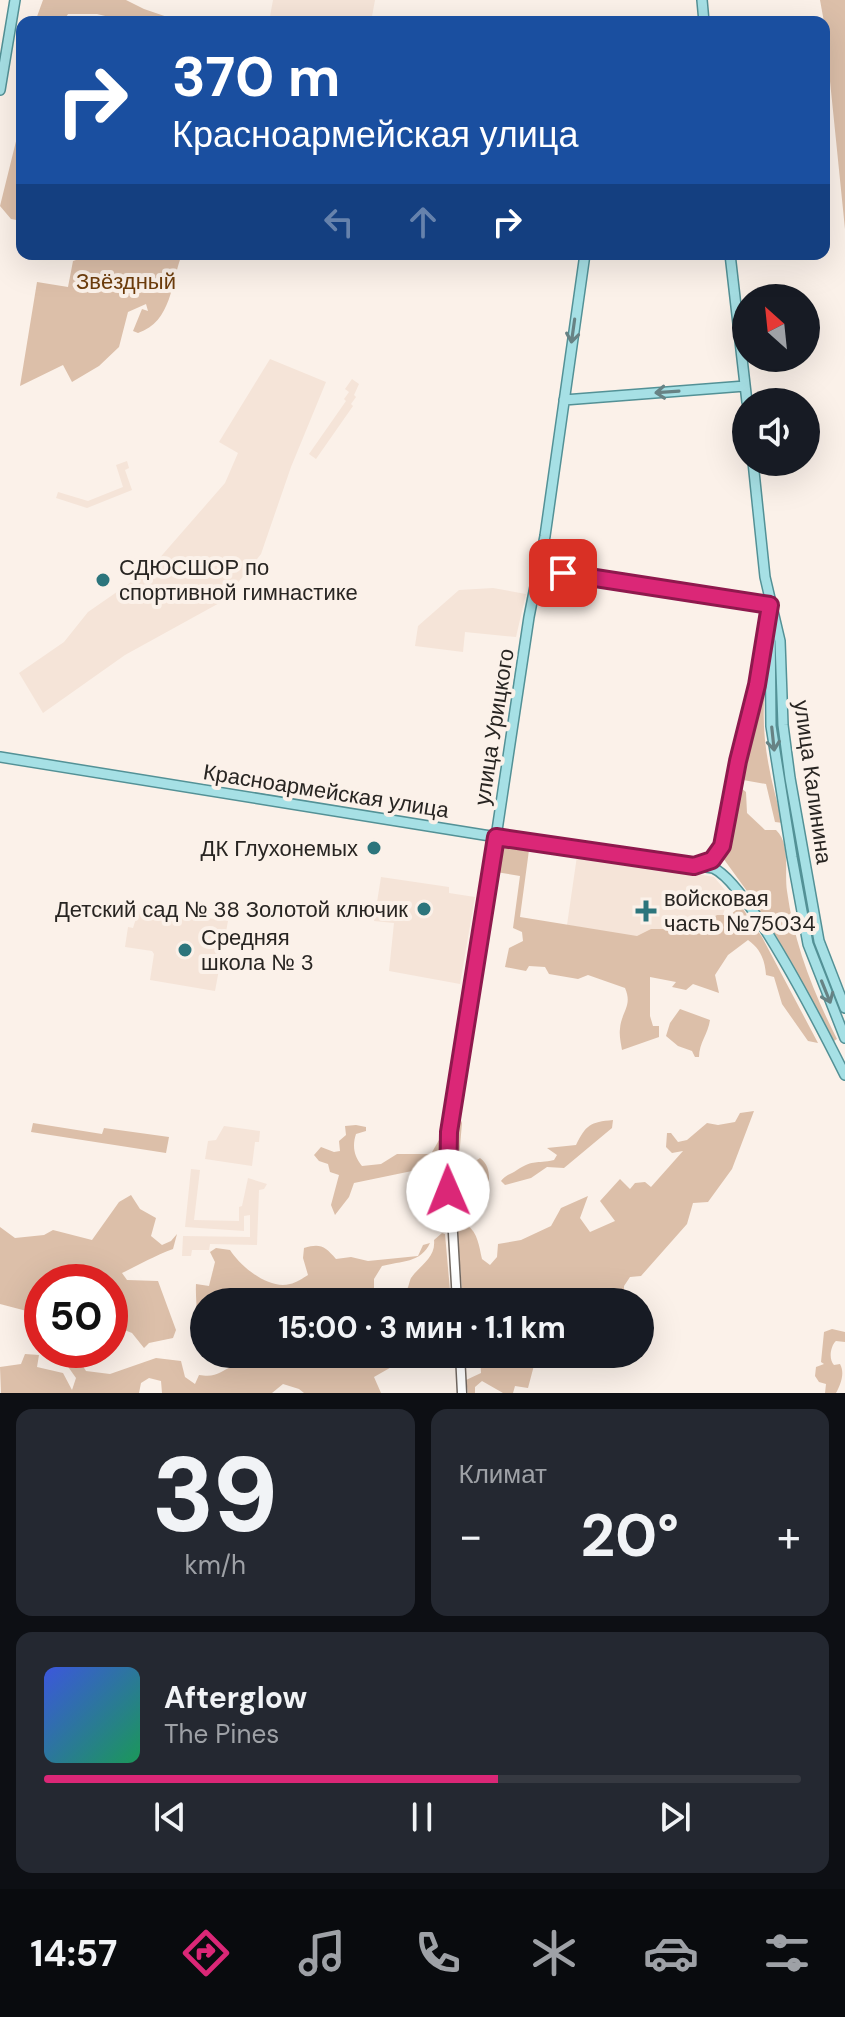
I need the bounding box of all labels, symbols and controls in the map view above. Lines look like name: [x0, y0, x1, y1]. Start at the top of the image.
text: 370 m: [172, 40, 340, 113]
icon: right: [40, 48, 144, 152]
text: Красноармейская улица: [172, 111, 578, 158]
icon: left: [317, 200, 361, 244]
icon: ahead: [401, 200, 445, 244]
icon: right: [485, 200, 529, 244]
park label: Звёздный: [76, 267, 176, 296]
north arrow: [732, 284, 820, 372]
map controls: [732, 284, 820, 476]
one-way arrow: [565, 318, 580, 343]
one-way arrow: [654, 384, 681, 399]
button: sound: [732, 388, 820, 476]
pin: [529, 539, 597, 607]
icon: arrive: [541, 551, 585, 595]
place label: СДЮСШОР по спортивной гимнастике: [119, 553, 358, 607]
marker: СДЮСШОР по спортивной гимнастике: [94, 571, 112, 589]
street label: улица Урицкого: [467, 647, 521, 807]
street label: улица Калинина: [787, 698, 839, 867]
one-way arrow: [765, 725, 780, 751]
street label: Красноармейская улица: [201, 757, 452, 825]
place label: ДК Глухонемых: [201, 834, 358, 863]
marker: ДК Глухонемых: [365, 839, 383, 857]
place label: войсковая часть №75034: [664, 884, 816, 938]
place label: Детский сад № 38 Золотой ключик: [55, 895, 408, 924]
marker: Детский сад № 38 Золотой ключик: [415, 900, 433, 918]
marker: войсковая часть №75034: [635, 900, 657, 922]
place label: Средняя школа № 3: [201, 923, 314, 977]
marker: Средняя школа № 3: [176, 941, 194, 959]
one-way arrow: [819, 979, 834, 1004]
position arrow: [406, 1149, 490, 1233]
speed limit sign: 50: [24, 1264, 128, 1368]
text: 15:00 · 3 мин · 1.1 km: [278, 1308, 566, 1347]
text: 39: [152, 1428, 278, 1563]
text: Климат: [459, 1457, 547, 1491]
text: 20°: [581, 1496, 679, 1575]
text: −: [459, 1507, 483, 1565]
text: +: [777, 1507, 801, 1565]
text: km/h: [185, 1548, 246, 1582]
text: Afterglow: [164, 1678, 307, 1717]
text: The Pines: [164, 1717, 279, 1751]
icon: previous: [148, 1795, 192, 1839]
icon: pause: [400, 1795, 444, 1839]
icon: next: [653, 1795, 697, 1839]
icon: directions: [178, 1925, 234, 1981]
icon: music: [294, 1925, 350, 1981]
icon: phone: [410, 1925, 466, 1981]
icon: climate: [526, 1925, 582, 1981]
icon: car: [643, 1925, 699, 1981]
icon: filters: [759, 1925, 815, 1981]
text: 14:57: [30, 1930, 117, 1977]

